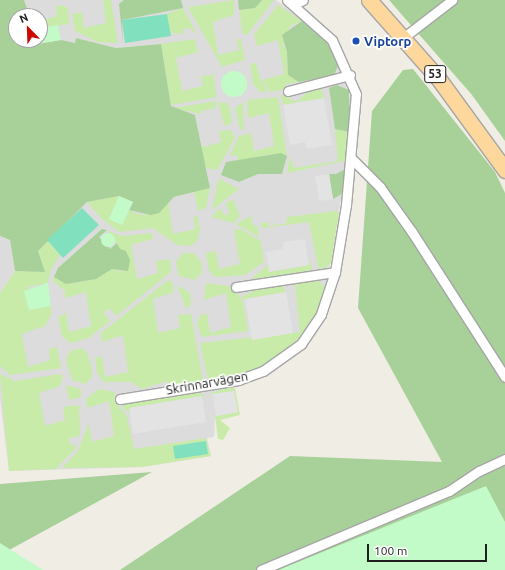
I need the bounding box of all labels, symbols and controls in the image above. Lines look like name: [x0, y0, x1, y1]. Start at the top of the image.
north arrow: [8, 8, 48, 48]
text: N: [18, 11, 30, 25]
place label: Viptorp: [364, 33, 411, 49]
marker: Viptorp: [351, 36, 361, 46]
road number: 53: [424, 64, 446, 84]
street label: Skrinnarvägen: [165, 368, 249, 398]
scale bar: [369, 536, 489, 562]
text: 100 m: [374, 544, 407, 557]

